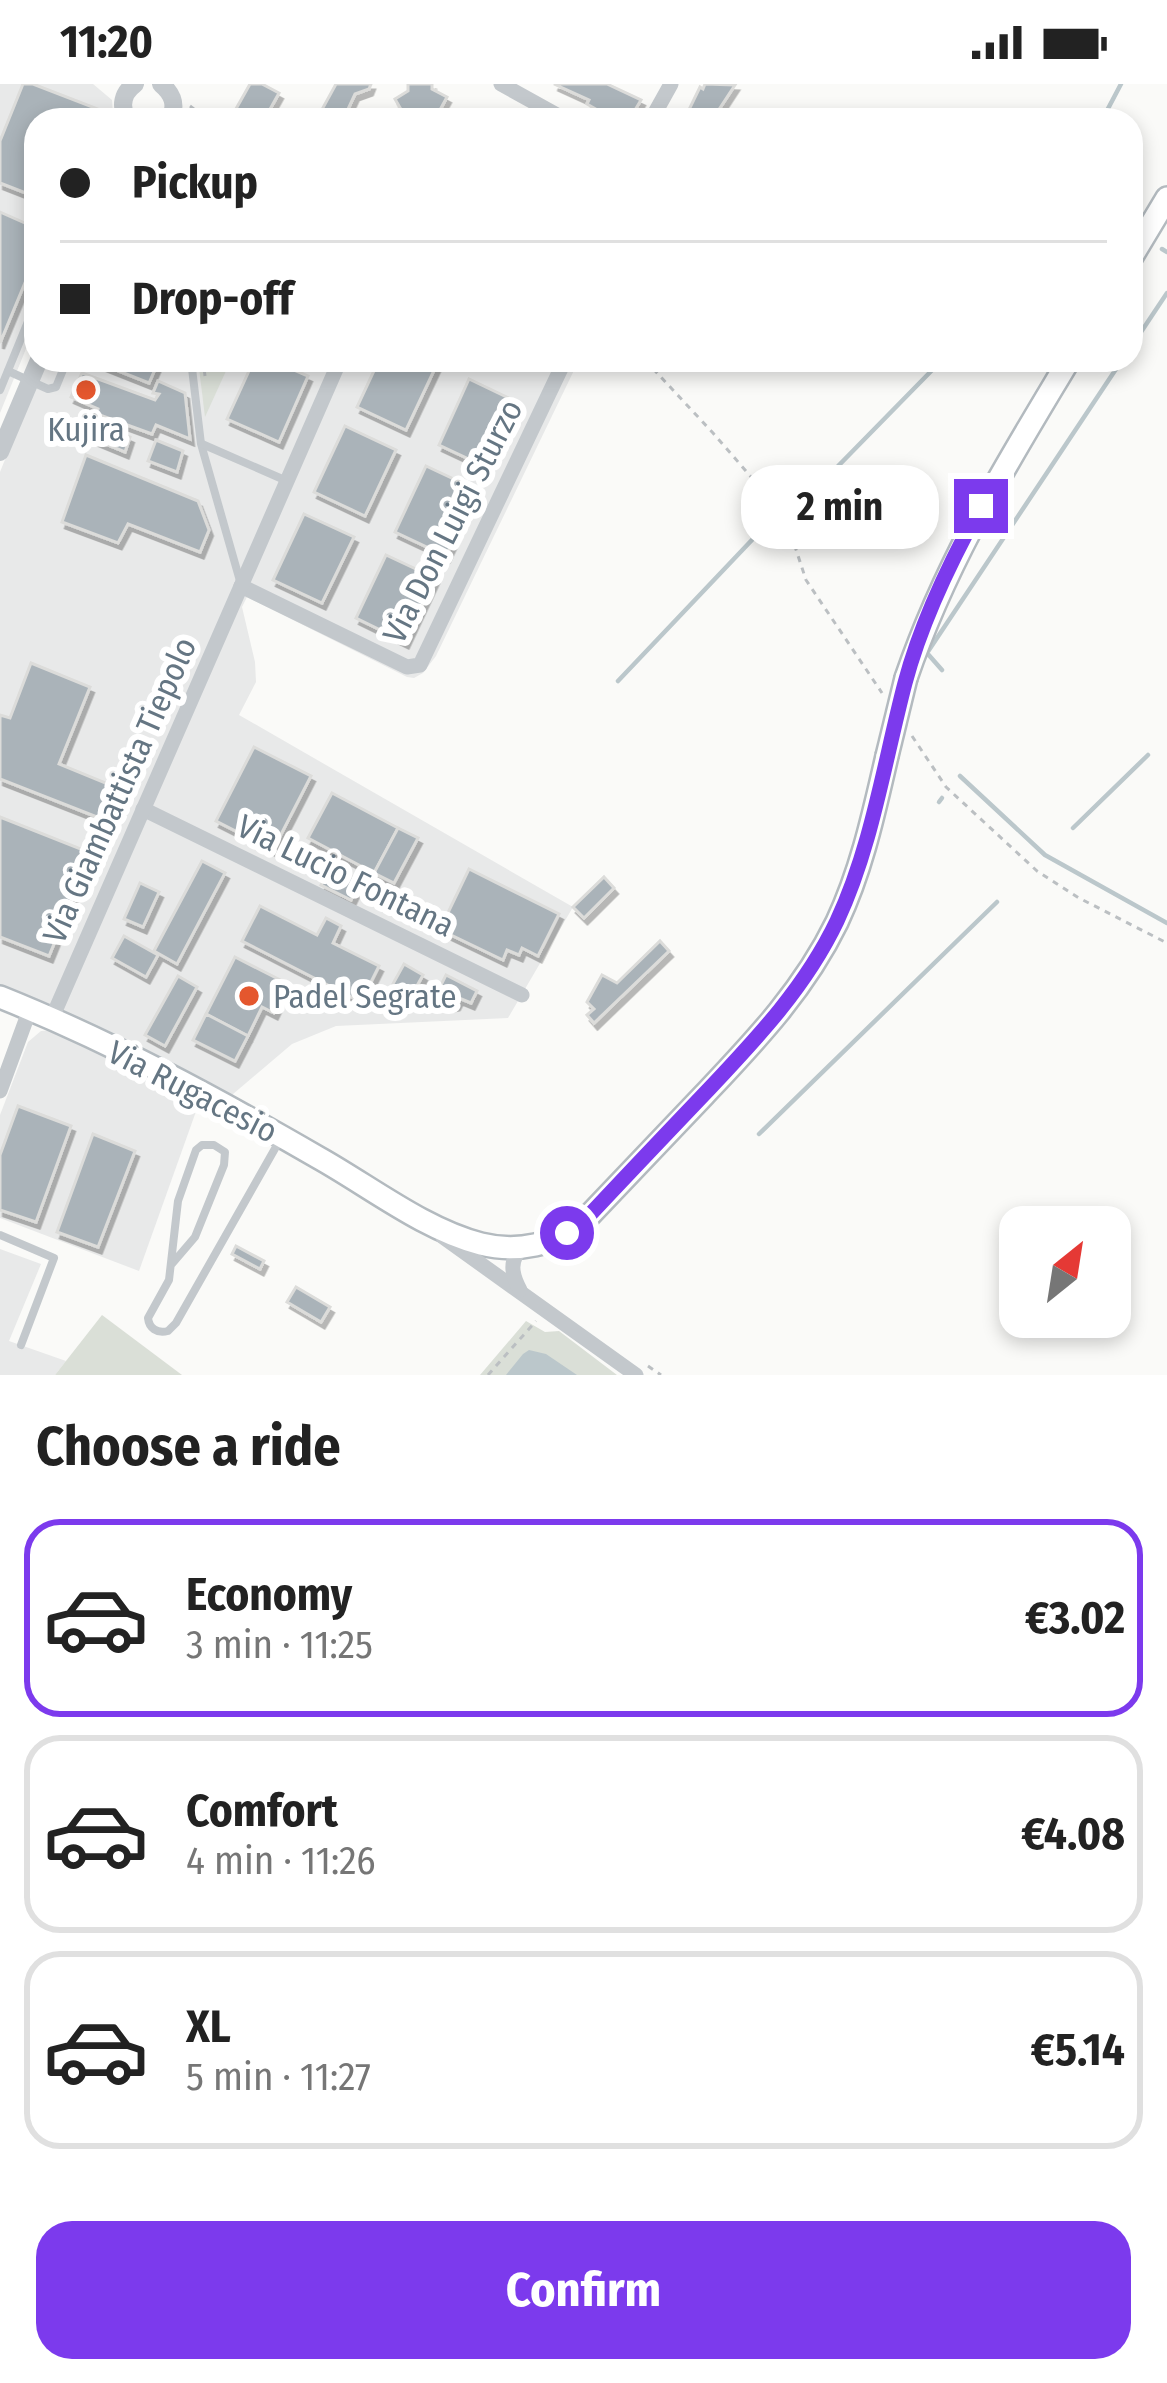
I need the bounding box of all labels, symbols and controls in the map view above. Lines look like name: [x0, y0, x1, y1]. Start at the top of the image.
text: 11:20: [60, 15, 153, 69]
text: Pickup: [132, 156, 258, 210]
text: Drop-off: [132, 272, 293, 326]
marker: Kujira: [73, 377, 99, 403]
street label: Via Don Luigi Sturzo: [374, 393, 531, 650]
place label: Kujira: [47, 410, 125, 450]
callout: 2 min: [741, 464, 939, 548]
route end: [954, 479, 1008, 533]
text: 2 min: [797, 484, 883, 530]
street label: Via Giambattista Tiepolo: [34, 631, 205, 949]
street label: Via Lucio Fontana: [231, 806, 461, 946]
place label: Padel Segrate: [273, 977, 457, 1017]
marker: Padel Segrate: [236, 983, 262, 1009]
street label: Via Rugacesio: [101, 1032, 284, 1152]
route start: [540, 1206, 594, 1260]
north arrow: [999, 1206, 1131, 1338]
map controls: [999, 1206, 1131, 1338]
text: Choose a ride: [36, 1415, 341, 1479]
icon: car: [42, 1564, 150, 1672]
text: Economy: [186, 1568, 352, 1622]
text: €3.02: [1025, 1591, 1125, 1645]
text: 3 min · 11:25: [186, 1622, 373, 1668]
icon: car: [42, 1780, 150, 1888]
text: Comfort: [186, 1784, 338, 1838]
text: €4.08: [1021, 1807, 1125, 1861]
text: 4 min · 11:26: [186, 1838, 376, 1884]
icon: car: [42, 1996, 150, 2104]
text: XL: [186, 2000, 231, 2054]
text: €5.14: [1031, 2023, 1125, 2077]
text: 5 min · 11:27: [186, 2054, 371, 2100]
button: Confirm: [36, 2221, 1131, 2359]

